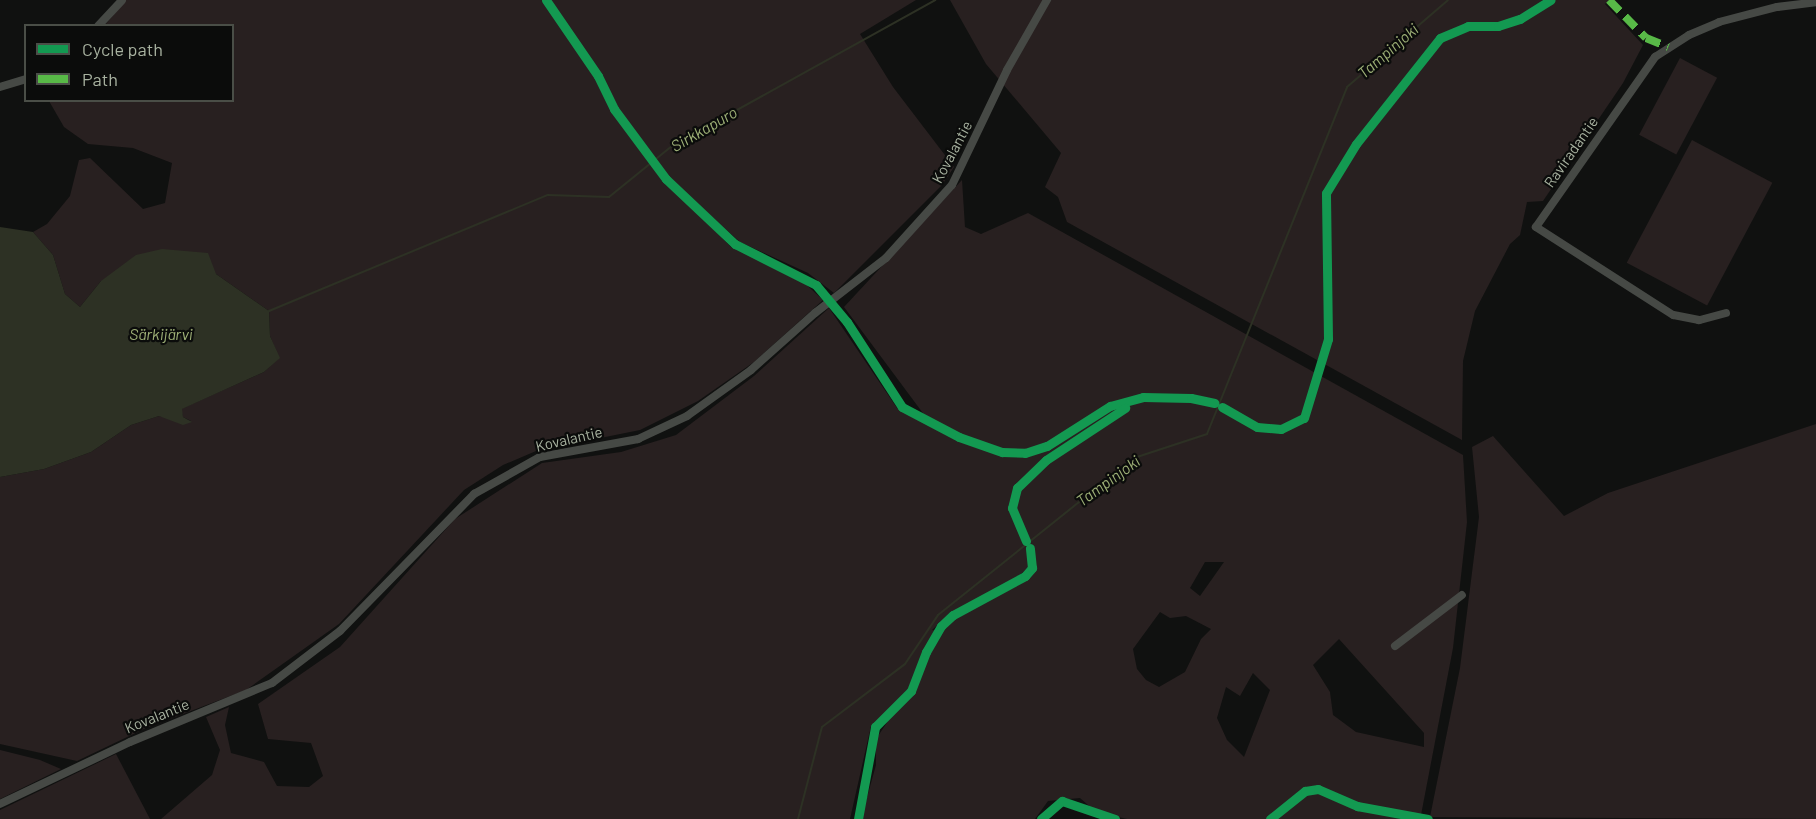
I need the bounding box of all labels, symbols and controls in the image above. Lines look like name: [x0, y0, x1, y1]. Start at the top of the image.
water label: Tampinjoki: [1354, 19, 1422, 83]
legend: [24, 24, 234, 102]
text: Cycle path: [82, 38, 163, 60]
text: Path: [82, 68, 118, 90]
water label: Sirkkapuro: [667, 102, 741, 156]
street label: Raviradantie: [1540, 113, 1602, 191]
street label: Kovalantie: [928, 118, 976, 186]
water label: Särkijärvi: [129, 324, 193, 344]
street label: Kovalantie: [534, 423, 604, 455]
water label: Tampinjoki: [1072, 451, 1144, 511]
street label: Kovalantie: [122, 695, 192, 737]

